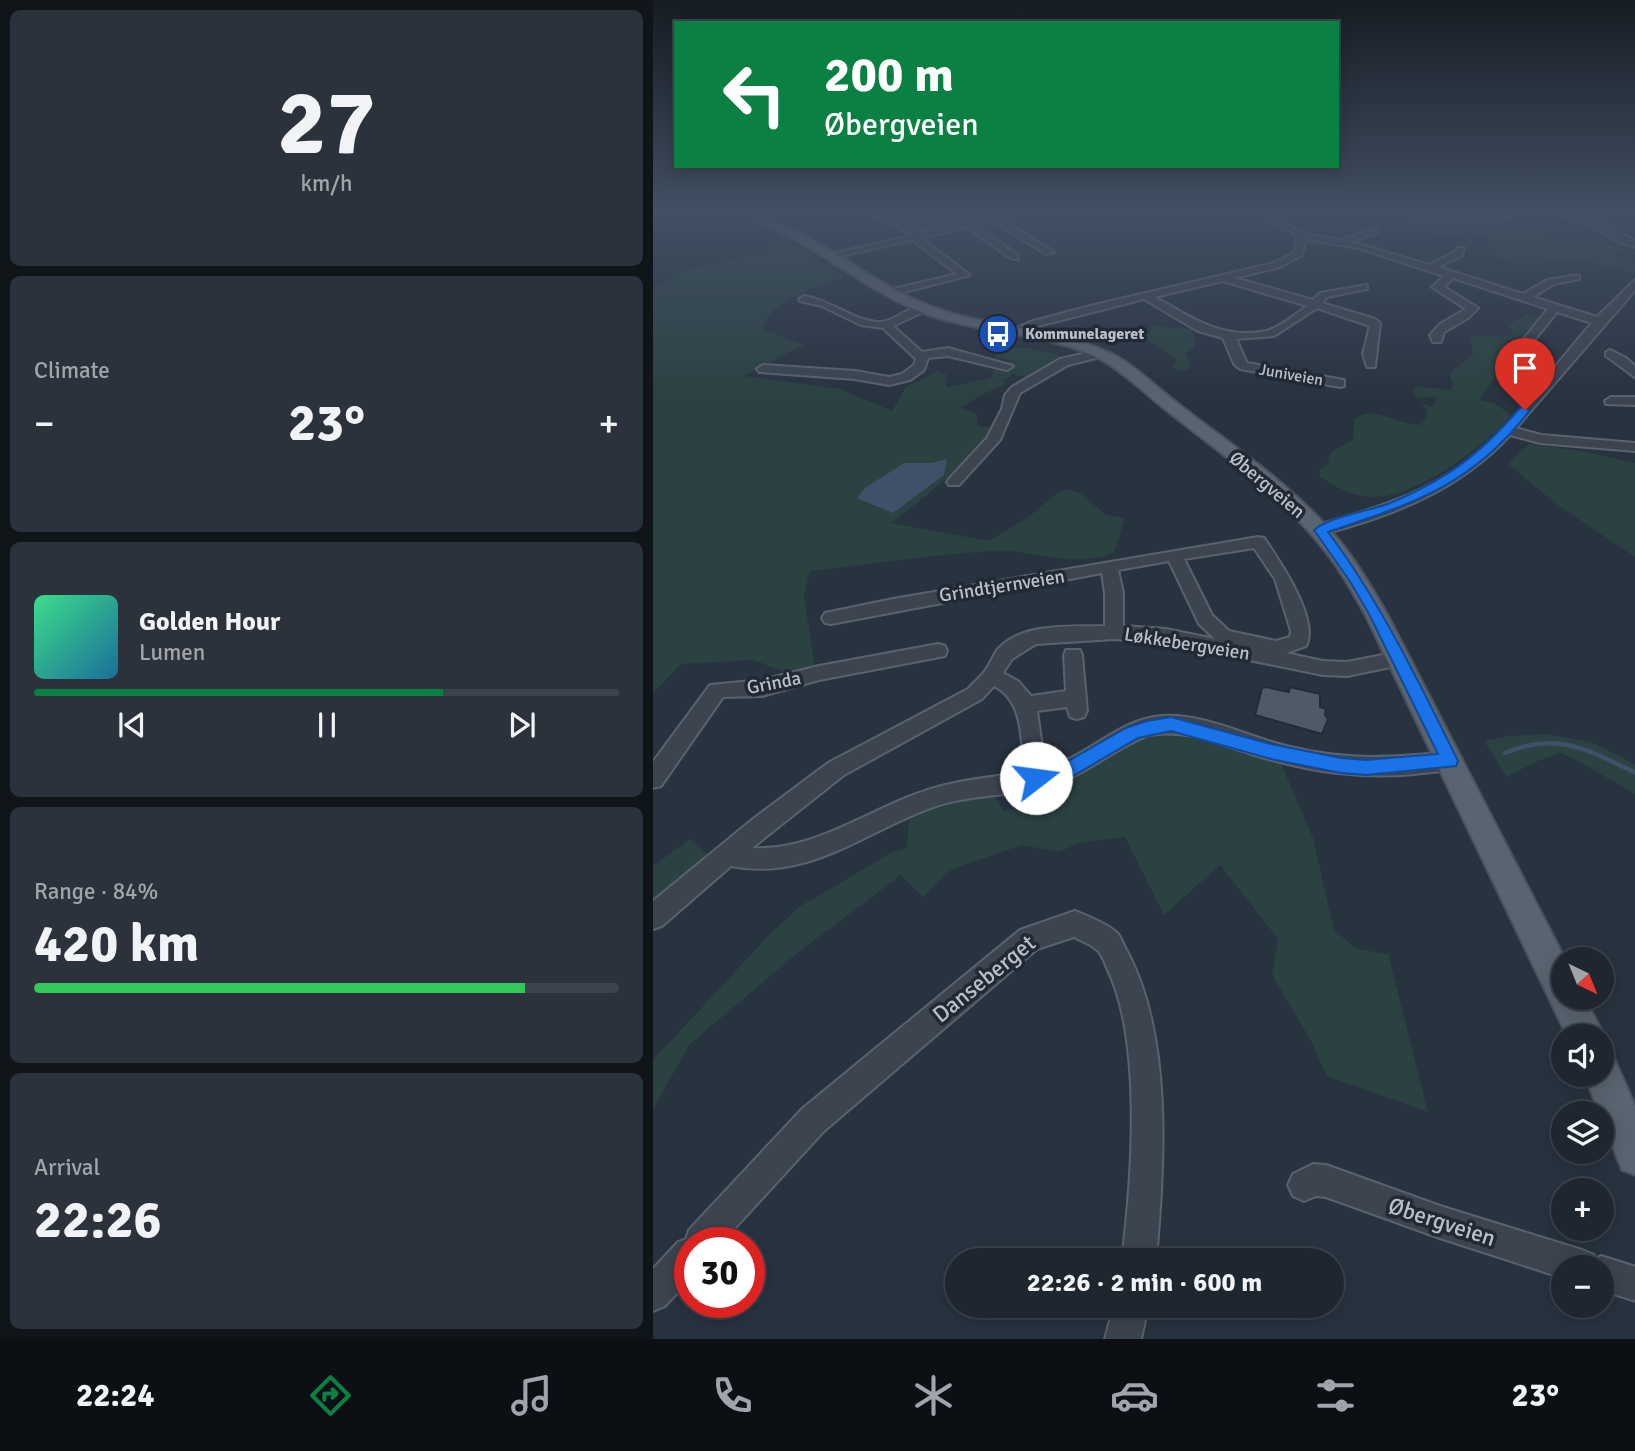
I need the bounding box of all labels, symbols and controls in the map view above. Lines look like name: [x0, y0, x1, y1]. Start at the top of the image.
text: 200 m: [824, 45, 954, 105]
icon: left: [709, 49, 800, 140]
text: 27: [277, 67, 376, 180]
text: Øbergveien: [824, 105, 979, 144]
text: km/h: [300, 169, 353, 198]
bus stop icon: Kommunelageret: [977, 313, 1019, 355]
place label: Kommunelageret: [1025, 324, 1144, 344]
pin: [1495, 338, 1555, 410]
icon: arrive: [1506, 349, 1544, 387]
text: Climate: [34, 356, 110, 385]
street label: Juniveien: [1257, 360, 1325, 390]
text: 23°: [288, 391, 365, 455]
text: −: [34, 400, 55, 447]
text: +: [598, 400, 619, 447]
street label: Øbergveien: [1224, 446, 1310, 524]
street label: Grindtjernveien: [938, 564, 1066, 608]
text: Golden Hour: [139, 606, 280, 638]
street label: Løkkebergveien: [1122, 622, 1252, 666]
text: Lumen: [139, 638, 205, 667]
street label: Grinda: [745, 666, 803, 700]
icon: previous: [113, 706, 151, 744]
icon: pause: [308, 706, 346, 744]
icon: next: [503, 706, 541, 744]
position arrow: [999, 741, 1073, 815]
text: Range · 84%: [34, 877, 158, 906]
text: 420 km: [34, 912, 199, 976]
street label: Danseberget: [927, 929, 1041, 1029]
north arrow: [1551, 947, 1614, 1010]
map controls: [1551, 947, 1614, 1318]
button: sound: [1551, 1024, 1614, 1087]
button: layers: [1551, 1101, 1614, 1164]
text: Arrival: [34, 1153, 100, 1182]
button: +: [1551, 1178, 1614, 1241]
text: 22:26: [34, 1188, 162, 1252]
street label: Øbergveien: [1385, 1191, 1499, 1253]
speed limit sign: 30: [674, 1227, 765, 1318]
button: −: [1551, 1255, 1614, 1318]
text: 22:26 · 2 min · 600 m: [1027, 1267, 1262, 1299]
icon: directions: [306, 1371, 355, 1420]
icon: music: [507, 1371, 556, 1420]
icon: phone: [708, 1371, 757, 1420]
icon: climate: [909, 1371, 958, 1420]
icon: car: [1110, 1371, 1159, 1420]
icon: filters: [1311, 1371, 1360, 1420]
text: 22:24: [76, 1376, 154, 1415]
text: 23°: [1512, 1376, 1559, 1415]

